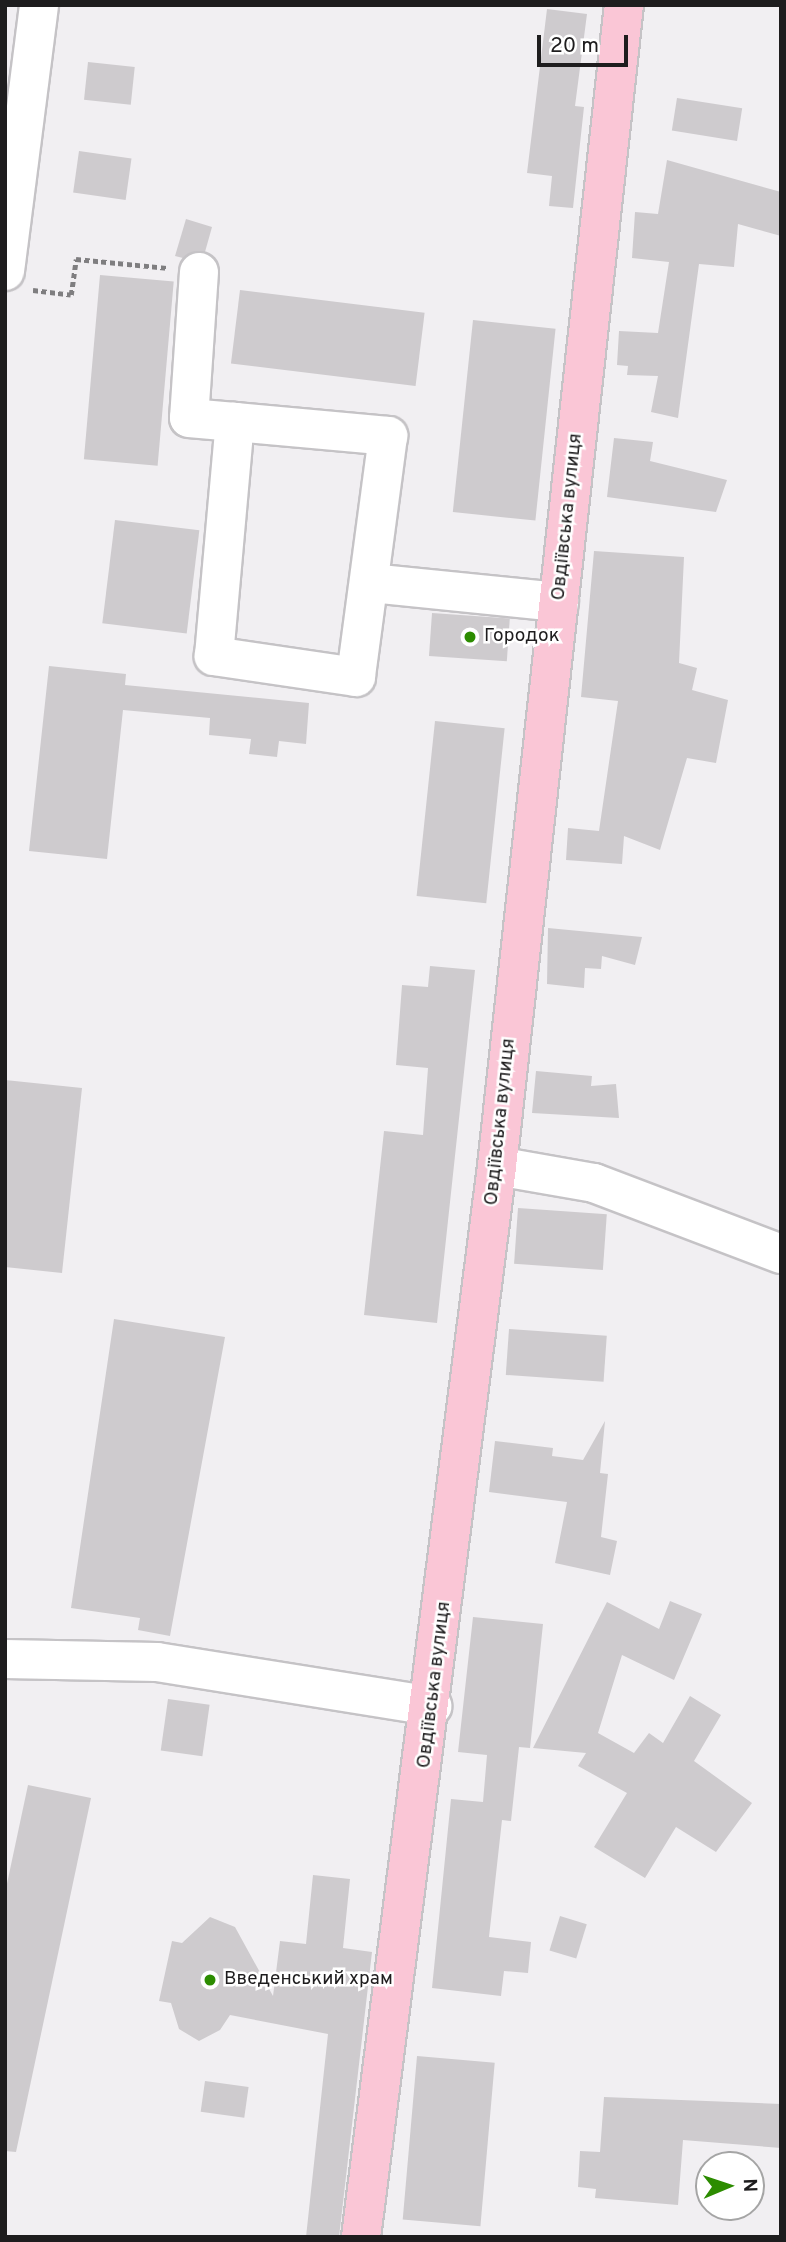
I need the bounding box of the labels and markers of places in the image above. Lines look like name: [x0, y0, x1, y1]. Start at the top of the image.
place label: Городок: [484, 626, 560, 648]
marker: Городок: [462, 629, 478, 645]
place label: Введенський храм: [224, 1969, 393, 1991]
marker: Введенський храм: [202, 1972, 218, 1988]

